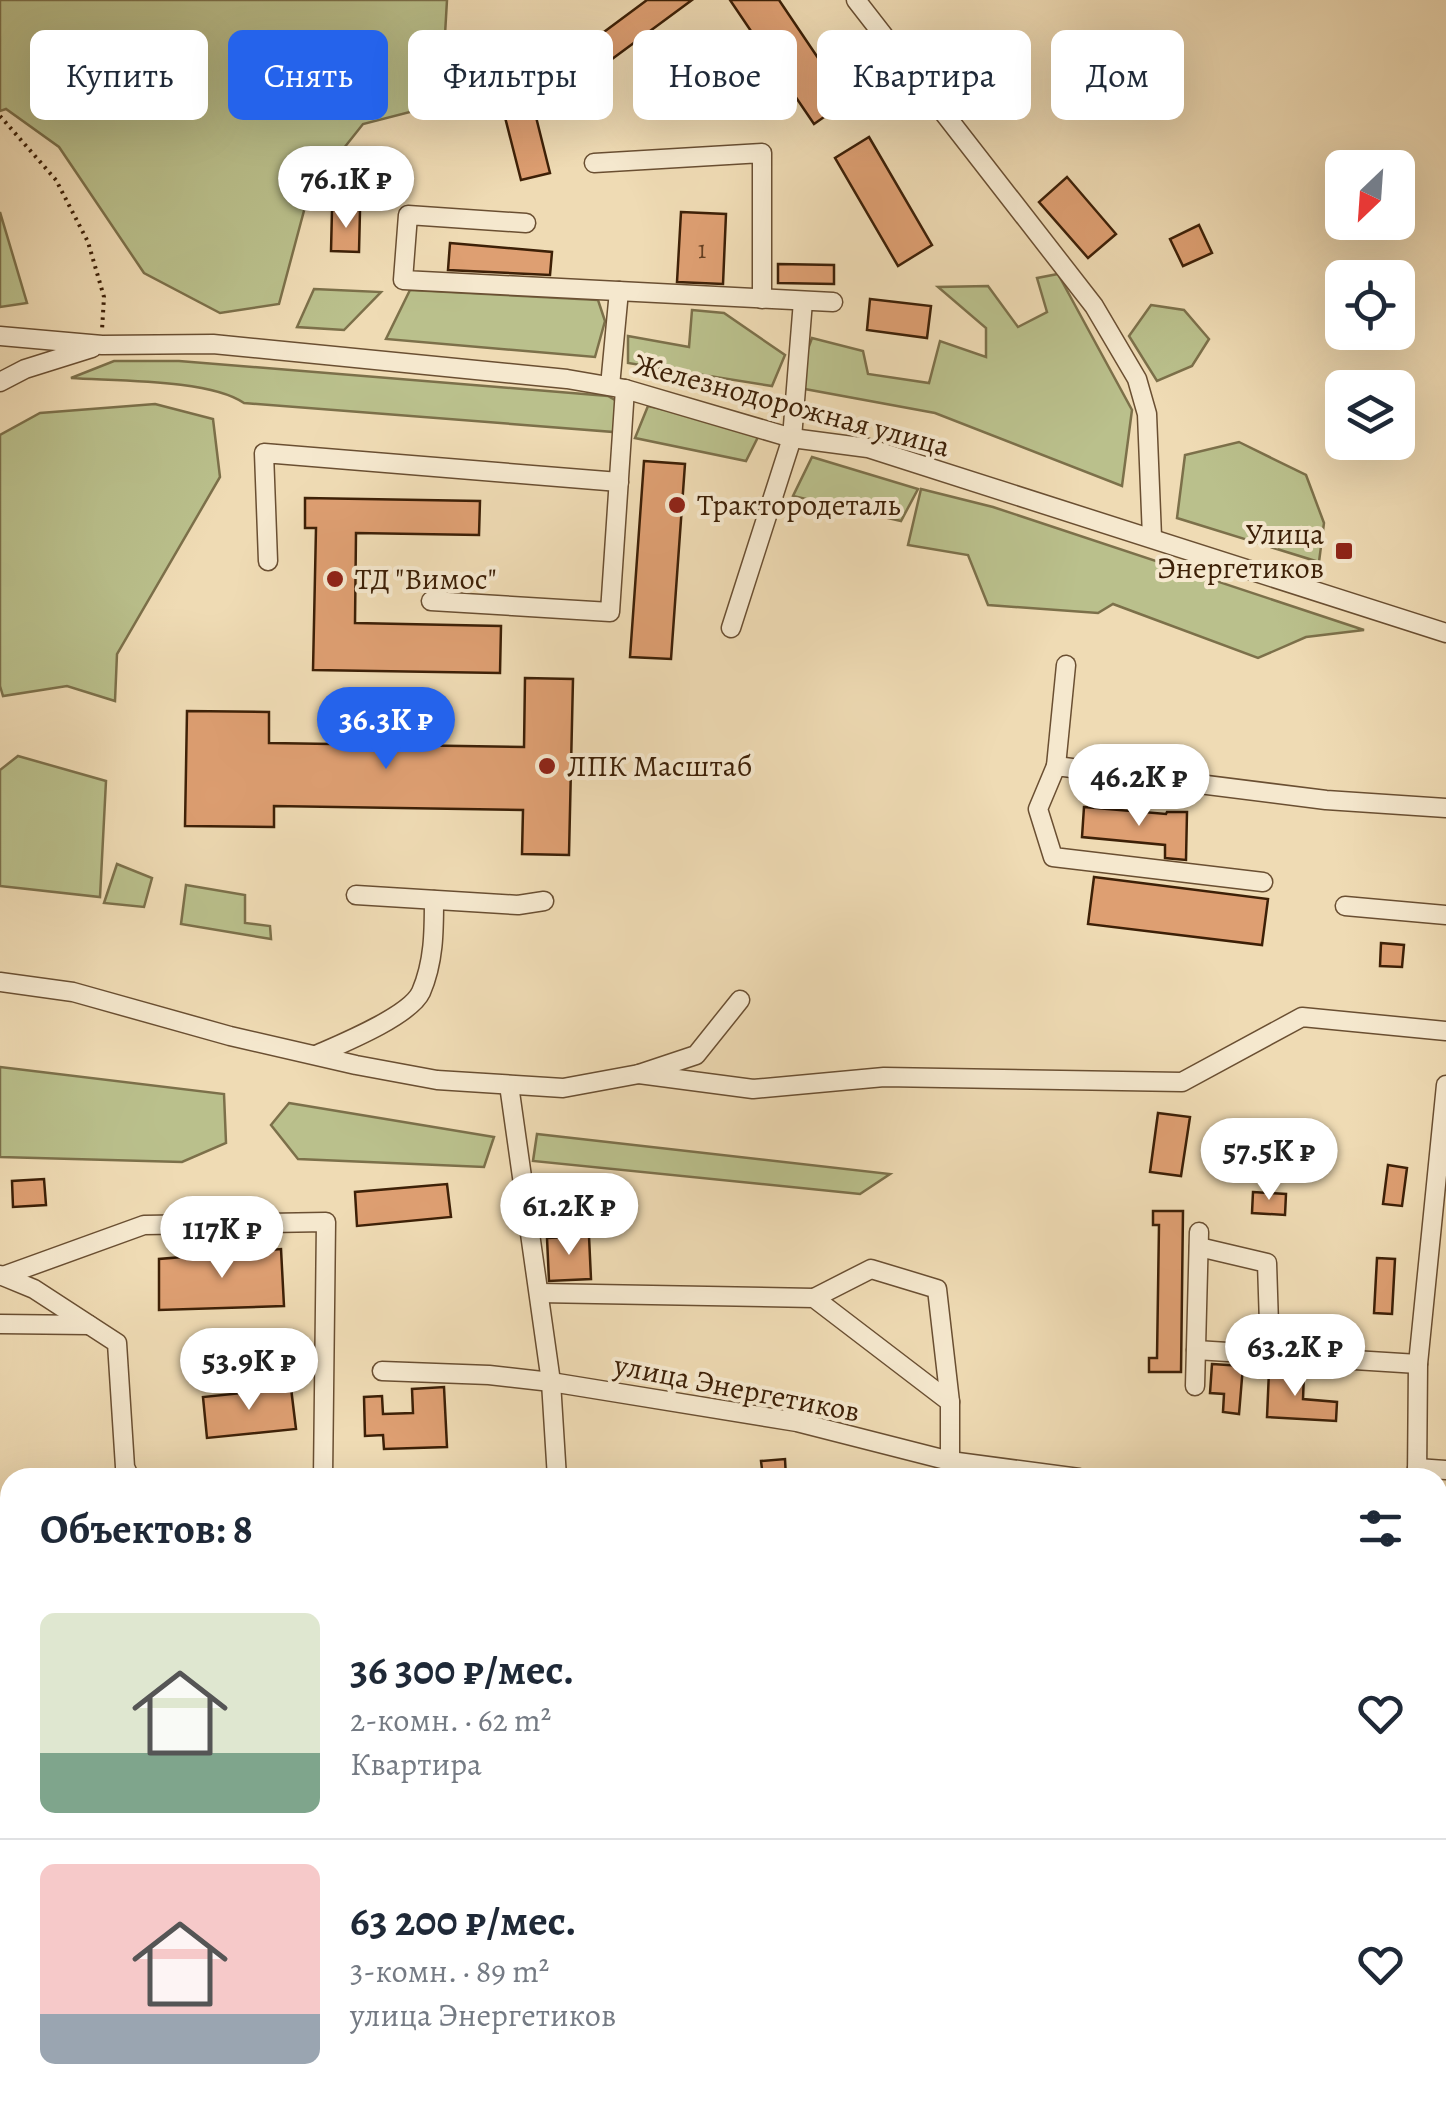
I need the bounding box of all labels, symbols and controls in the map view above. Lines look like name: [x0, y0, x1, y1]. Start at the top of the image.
chip: Купить: [30, 30, 208, 120]
chip: Снять: [228, 30, 388, 120]
chip: Фильтры: [408, 30, 613, 120]
chip: Новое: [633, 30, 797, 120]
chip: Квартира: [817, 30, 1031, 120]
chip: Дом: [1051, 30, 1184, 120]
pin: 76.1K ₽: [254, 146, 438, 231]
north arrow: [1325, 150, 1415, 240]
map controls: [1325, 150, 1415, 460]
text: 76.1K ₽: [300, 156, 392, 200]
house number: 1: [698, 233, 706, 267]
button: locate: [1325, 260, 1415, 350]
street label: Железнодорожная улица: [630, 344, 954, 466]
button: layers: [1325, 370, 1415, 460]
place label: Трактородеталь: [697, 485, 901, 525]
marker: Трактородеталь: [666, 494, 688, 516]
place label: Улица Энергетиков: [1157, 514, 1324, 588]
marker: Улица Энергетиков: [1333, 540, 1355, 562]
place label: ТД "Вимос": [355, 559, 497, 599]
marker: ТД "Вимос": [324, 568, 346, 590]
pin: 36.3K ₽: [294, 687, 478, 772]
text: 36.3K ₽: [339, 697, 433, 741]
pin: 46.2K ₽: [1047, 744, 1231, 829]
place label: ЛПК Масштаб: [567, 746, 752, 786]
text: 46.2K ₽: [1090, 754, 1188, 798]
marker: ЛПК Масштаб: [536, 755, 558, 777]
pin: 57.5K ₽: [1177, 1118, 1361, 1203]
text: 57.5K ₽: [1223, 1128, 1315, 1172]
pin: 61.2K ₽: [477, 1173, 661, 1258]
text: 61.2K ₽: [522, 1183, 616, 1227]
pin: 117K ₽: [141, 1196, 303, 1281]
text: 117K ₽: [182, 1206, 262, 1250]
pin: 63.2K ₽: [1203, 1314, 1387, 1399]
text: 63.2K ₽: [1247, 1324, 1343, 1368]
pin: 53.9K ₽: [157, 1328, 341, 1413]
text: 53.9K ₽: [202, 1338, 296, 1382]
street label: улица Энергетиков: [610, 1344, 863, 1431]
text: Объектов: 8: [40, 1500, 253, 1557]
icon: filters: [1353, 1501, 1408, 1556]
text: 36 300 ₽/мес.: [350, 1641, 574, 1698]
icon: home: [120, 1653, 240, 1773]
icon: heart: [1353, 1686, 1408, 1741]
text: 2-комн. · 62 m²: [350, 1698, 551, 1742]
text: Квартира: [350, 1742, 482, 1786]
text: 63 200 ₽/мес.: [350, 1892, 577, 1949]
icon: home: [120, 1904, 240, 2024]
icon: heart: [1353, 1937, 1408, 1992]
text: 3-комн. · 89 m²: [350, 1949, 549, 1993]
text: улица Энергетиков: [350, 1993, 616, 2037]

